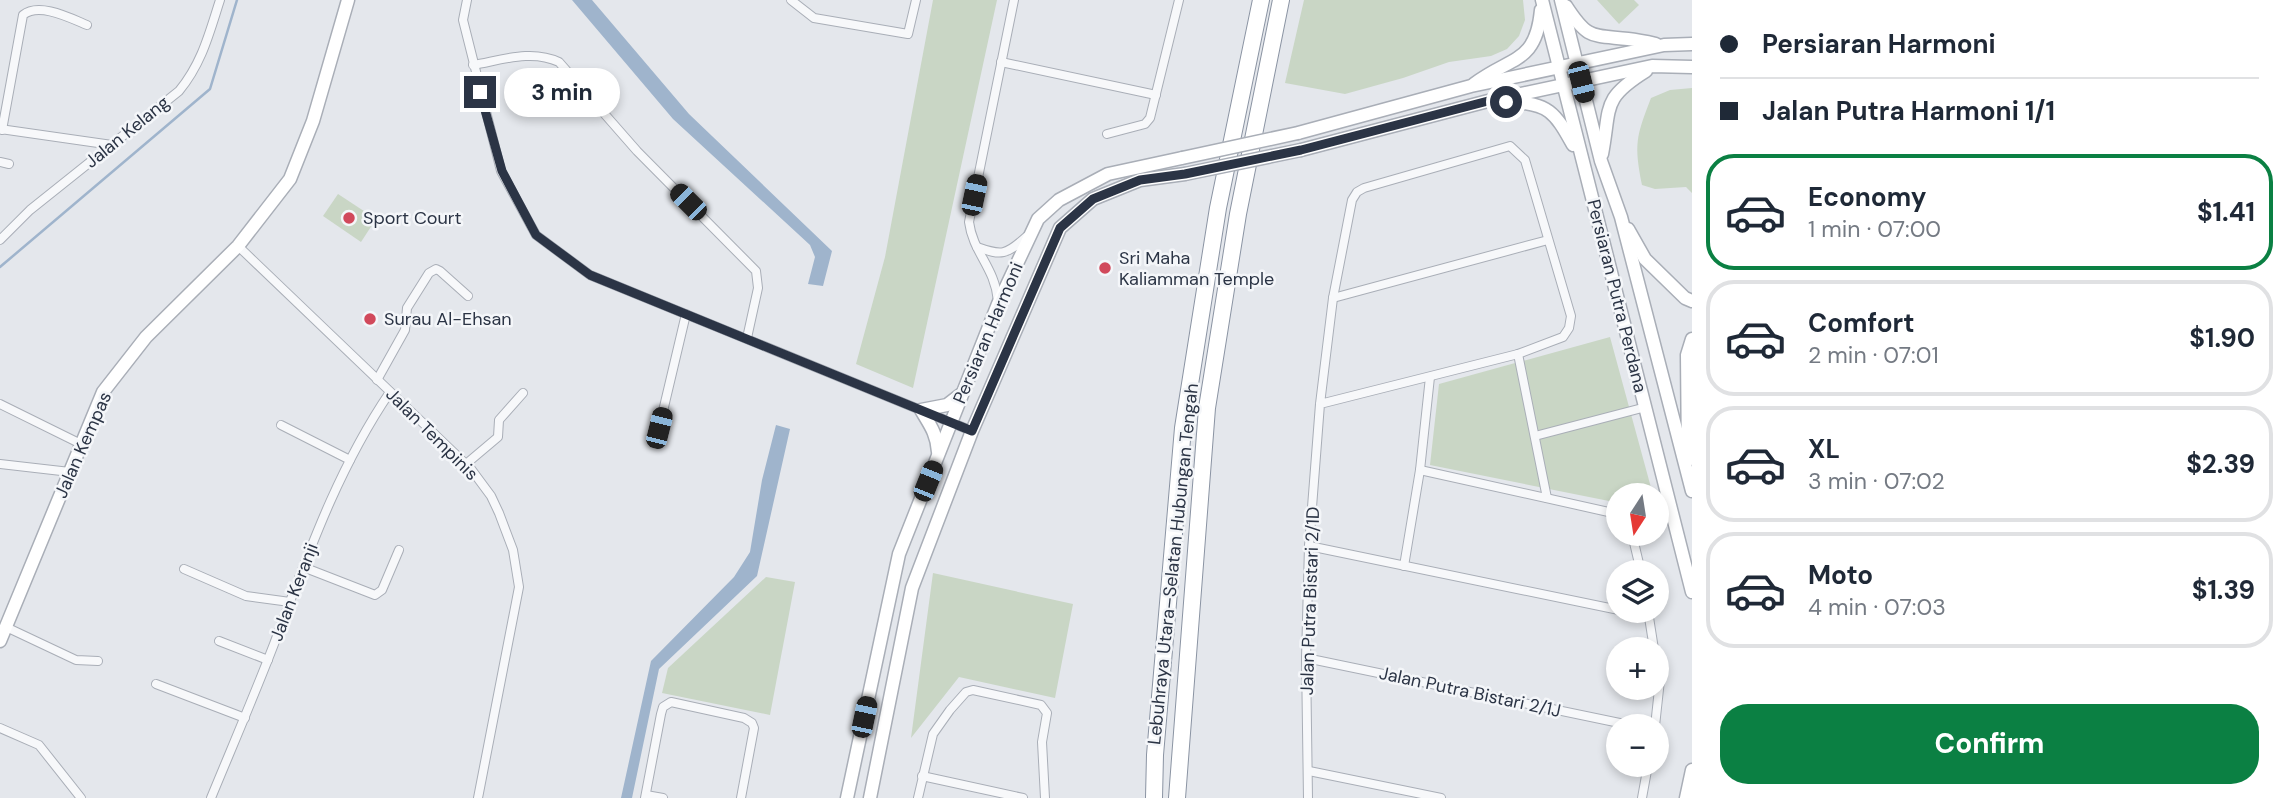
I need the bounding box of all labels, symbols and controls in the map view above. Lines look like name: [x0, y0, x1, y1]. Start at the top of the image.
text: Persiaran Harmoni: [1762, 27, 1996, 61]
car: [1566, 59, 1597, 105]
callout: 3 min: [504, 68, 620, 116]
route end: [464, 76, 496, 108]
text: 3 min: [531, 77, 593, 107]
route start: [1490, 86, 1522, 118]
street label: Jalan Kelang: [80, 91, 174, 173]
text: Jalan Putra Harmoni 1/1: [1762, 94, 2055, 128]
car: [960, 172, 989, 218]
car: [666, 180, 711, 224]
text: Economy: [1808, 180, 1926, 214]
icon: car: [1724, 181, 1787, 244]
text: $1.41: [2197, 195, 2255, 229]
street label: Persiaran Putra Perdana: [1581, 197, 1653, 395]
place label: Sport Court: [363, 206, 462, 230]
marker: Sport Court: [341, 210, 357, 226]
text: 1 min · 07:00: [1808, 214, 1941, 244]
place label: Sri Maha Kaliamman Temple: [1119, 246, 1274, 291]
street label: Persiaran Harmoni: [947, 259, 1029, 407]
marker: Sri Maha Kaliamman Temple: [1097, 260, 1113, 276]
text: Comfort: [1808, 306, 1914, 340]
place label: Surau Al-Ehsan: [384, 307, 512, 331]
icon: car: [1724, 307, 1787, 370]
marker: Surau Al-Ehsan: [362, 311, 378, 327]
text: $1.90: [2189, 321, 2255, 355]
text: 2 min · 07:01: [1808, 340, 1939, 370]
street label: Jalan Tempinis: [380, 382, 484, 486]
street label: Lebuhraya Utara–Selatan Hubungan Tengah: [1142, 382, 1204, 746]
street label: Jalan Kempas: [49, 388, 117, 502]
car: [644, 405, 675, 451]
text: XL: [1808, 432, 1840, 466]
icon: car: [1724, 433, 1787, 496]
text: $2.39: [2186, 447, 2255, 481]
car: [911, 458, 946, 504]
text: 3 min · 07:02: [1808, 466, 1945, 496]
north arrow: [1606, 483, 1670, 546]
map controls: [1606, 483, 1669, 777]
street label: Jalan Putra Bistari 2/1D: [1295, 506, 1325, 696]
street label: Jalan Keranji: [264, 539, 324, 645]
text: Moto: [1808, 558, 1873, 592]
icon: car: [1724, 559, 1787, 622]
button: layers: [1606, 560, 1669, 623]
text: $1.39: [2192, 573, 2255, 607]
text: 4 min · 07:03: [1808, 592, 1946, 622]
button: +: [1606, 637, 1669, 700]
street label: Jalan Putra Bistari 2/1J: [1377, 661, 1563, 723]
car: [850, 694, 879, 740]
button: Confirm: [1720, 704, 2259, 784]
button: −: [1606, 714, 1669, 777]

